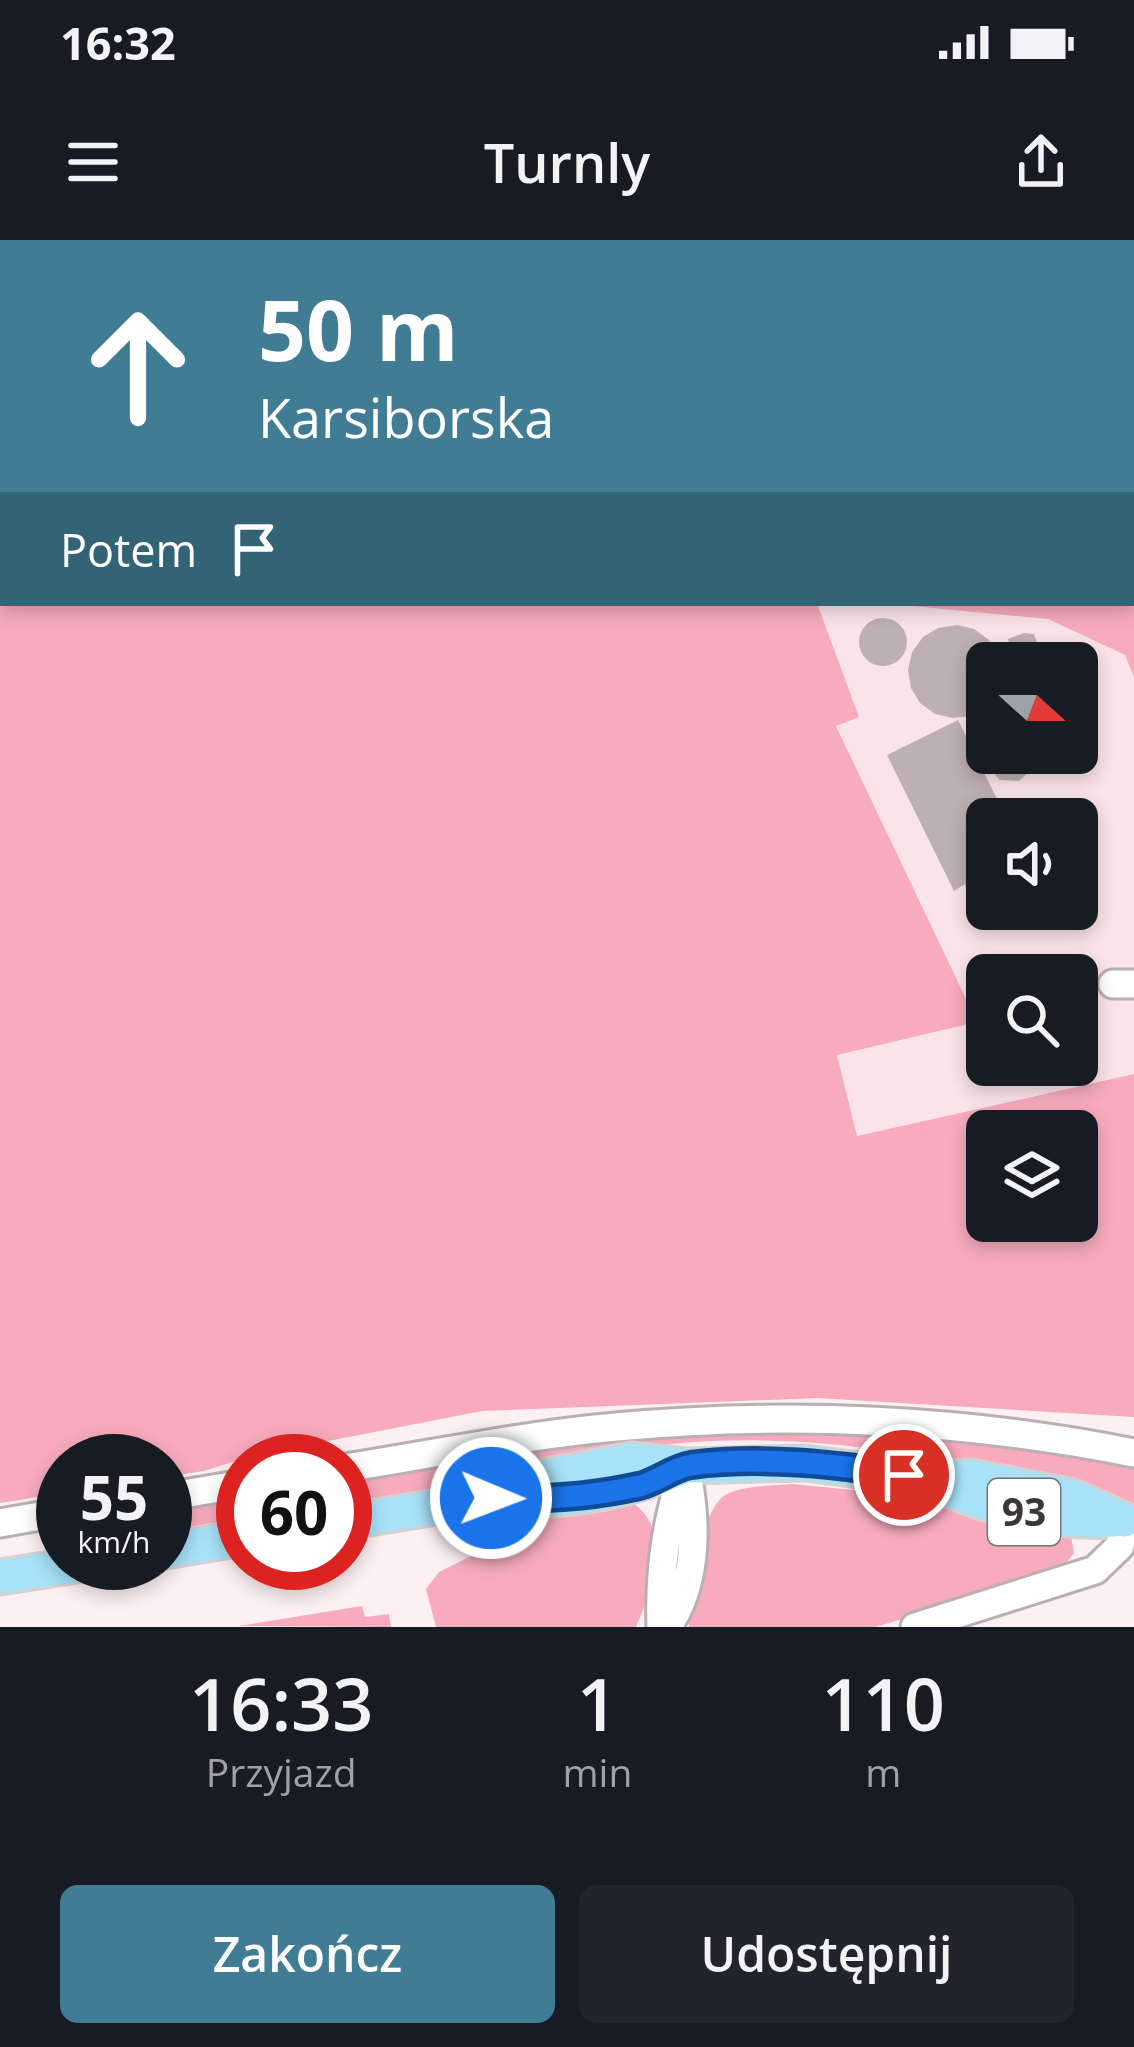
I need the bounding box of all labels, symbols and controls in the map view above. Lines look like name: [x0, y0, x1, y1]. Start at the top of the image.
text: 16:32: [60, 12, 176, 73]
text: Turnly: [484, 125, 650, 199]
icon: menu: [60, 129, 126, 195]
icon: share: [1008, 129, 1074, 195]
text: 50 m: [258, 271, 458, 386]
icon: ahead: [60, 288, 216, 444]
text: Karsiborska: [258, 380, 554, 454]
icon: arrive: [221, 516, 287, 582]
text: Potem: [60, 519, 197, 580]
north arrow: [966, 642, 1098, 774]
map controls: [966, 642, 1098, 1242]
button: sound: [966, 798, 1098, 930]
button: search: [966, 954, 1098, 1086]
button: layers: [966, 1110, 1098, 1242]
pin: [853, 1424, 955, 1526]
speed limit sign: 60: [216, 1434, 372, 1590]
position arrow: [428, 1435, 554, 1561]
icon: arrive: [871, 1442, 937, 1508]
text: 55: [80, 1456, 148, 1538]
road number: 93: [988, 1479, 1060, 1545]
text: km/h: [78, 1521, 150, 1562]
text: 16:33: [189, 1654, 373, 1752]
text: 1: [577, 1654, 618, 1752]
text: 110: [821, 1654, 945, 1752]
text: Przyjazd: [206, 1745, 357, 1798]
text: min: [563, 1745, 632, 1798]
text: m: [865, 1745, 901, 1798]
button: Zakończ: [60, 1885, 555, 2023]
button: Udostępnij: [579, 1885, 1074, 2023]

